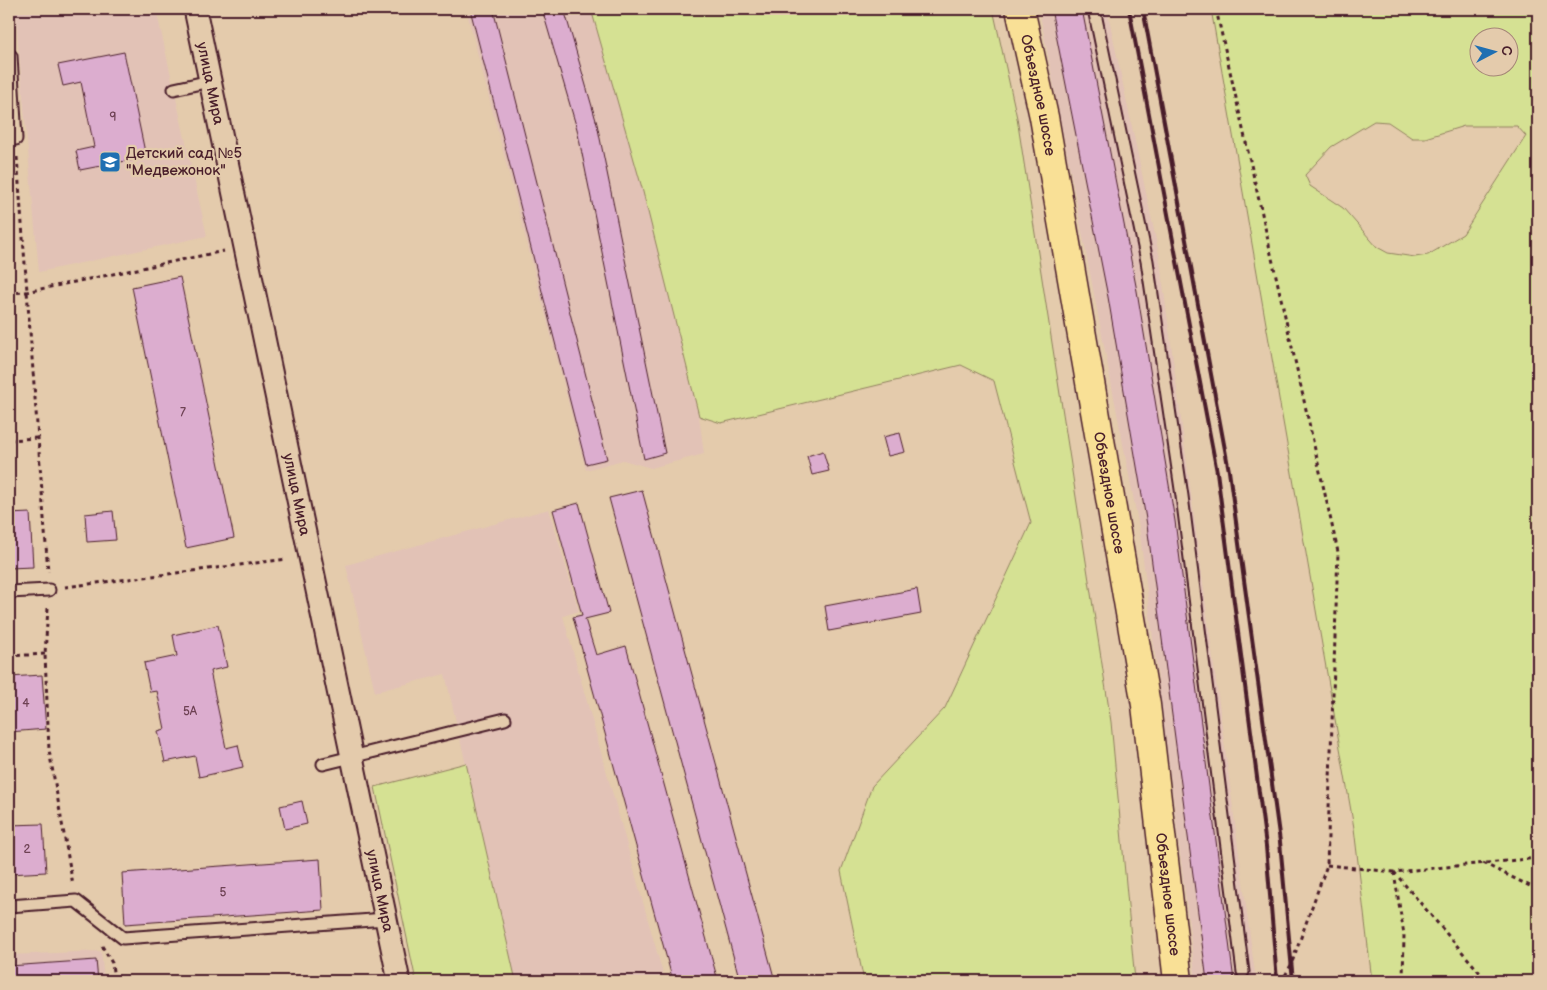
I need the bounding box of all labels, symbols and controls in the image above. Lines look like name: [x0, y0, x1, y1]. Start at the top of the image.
north arrow: [1470, 28, 1520, 78]
street label: Объездное шоссе: [1016, 33, 1060, 157]
street label: улица Мира: [193, 40, 229, 126]
text: С: [1497, 45, 1515, 57]
house number: 9: [110, 110, 117, 125]
place label: Детский сад №5 "Медвежонок": [126, 144, 242, 180]
school or university icon: Детский сад №5 "Медвежонок": [98, 150, 122, 174]
house number: 7: [180, 405, 186, 420]
street label: Объездное шоссе: [1089, 430, 1129, 555]
street label: улица Мира: [279, 451, 315, 538]
house number: 4: [22, 696, 30, 711]
house number: 5А: [183, 704, 198, 719]
street label: Объездное шоссе: [1151, 832, 1184, 957]
house number: 2: [23, 842, 31, 857]
street label: улица Мира: [362, 848, 398, 934]
house number: 5: [220, 885, 227, 900]

